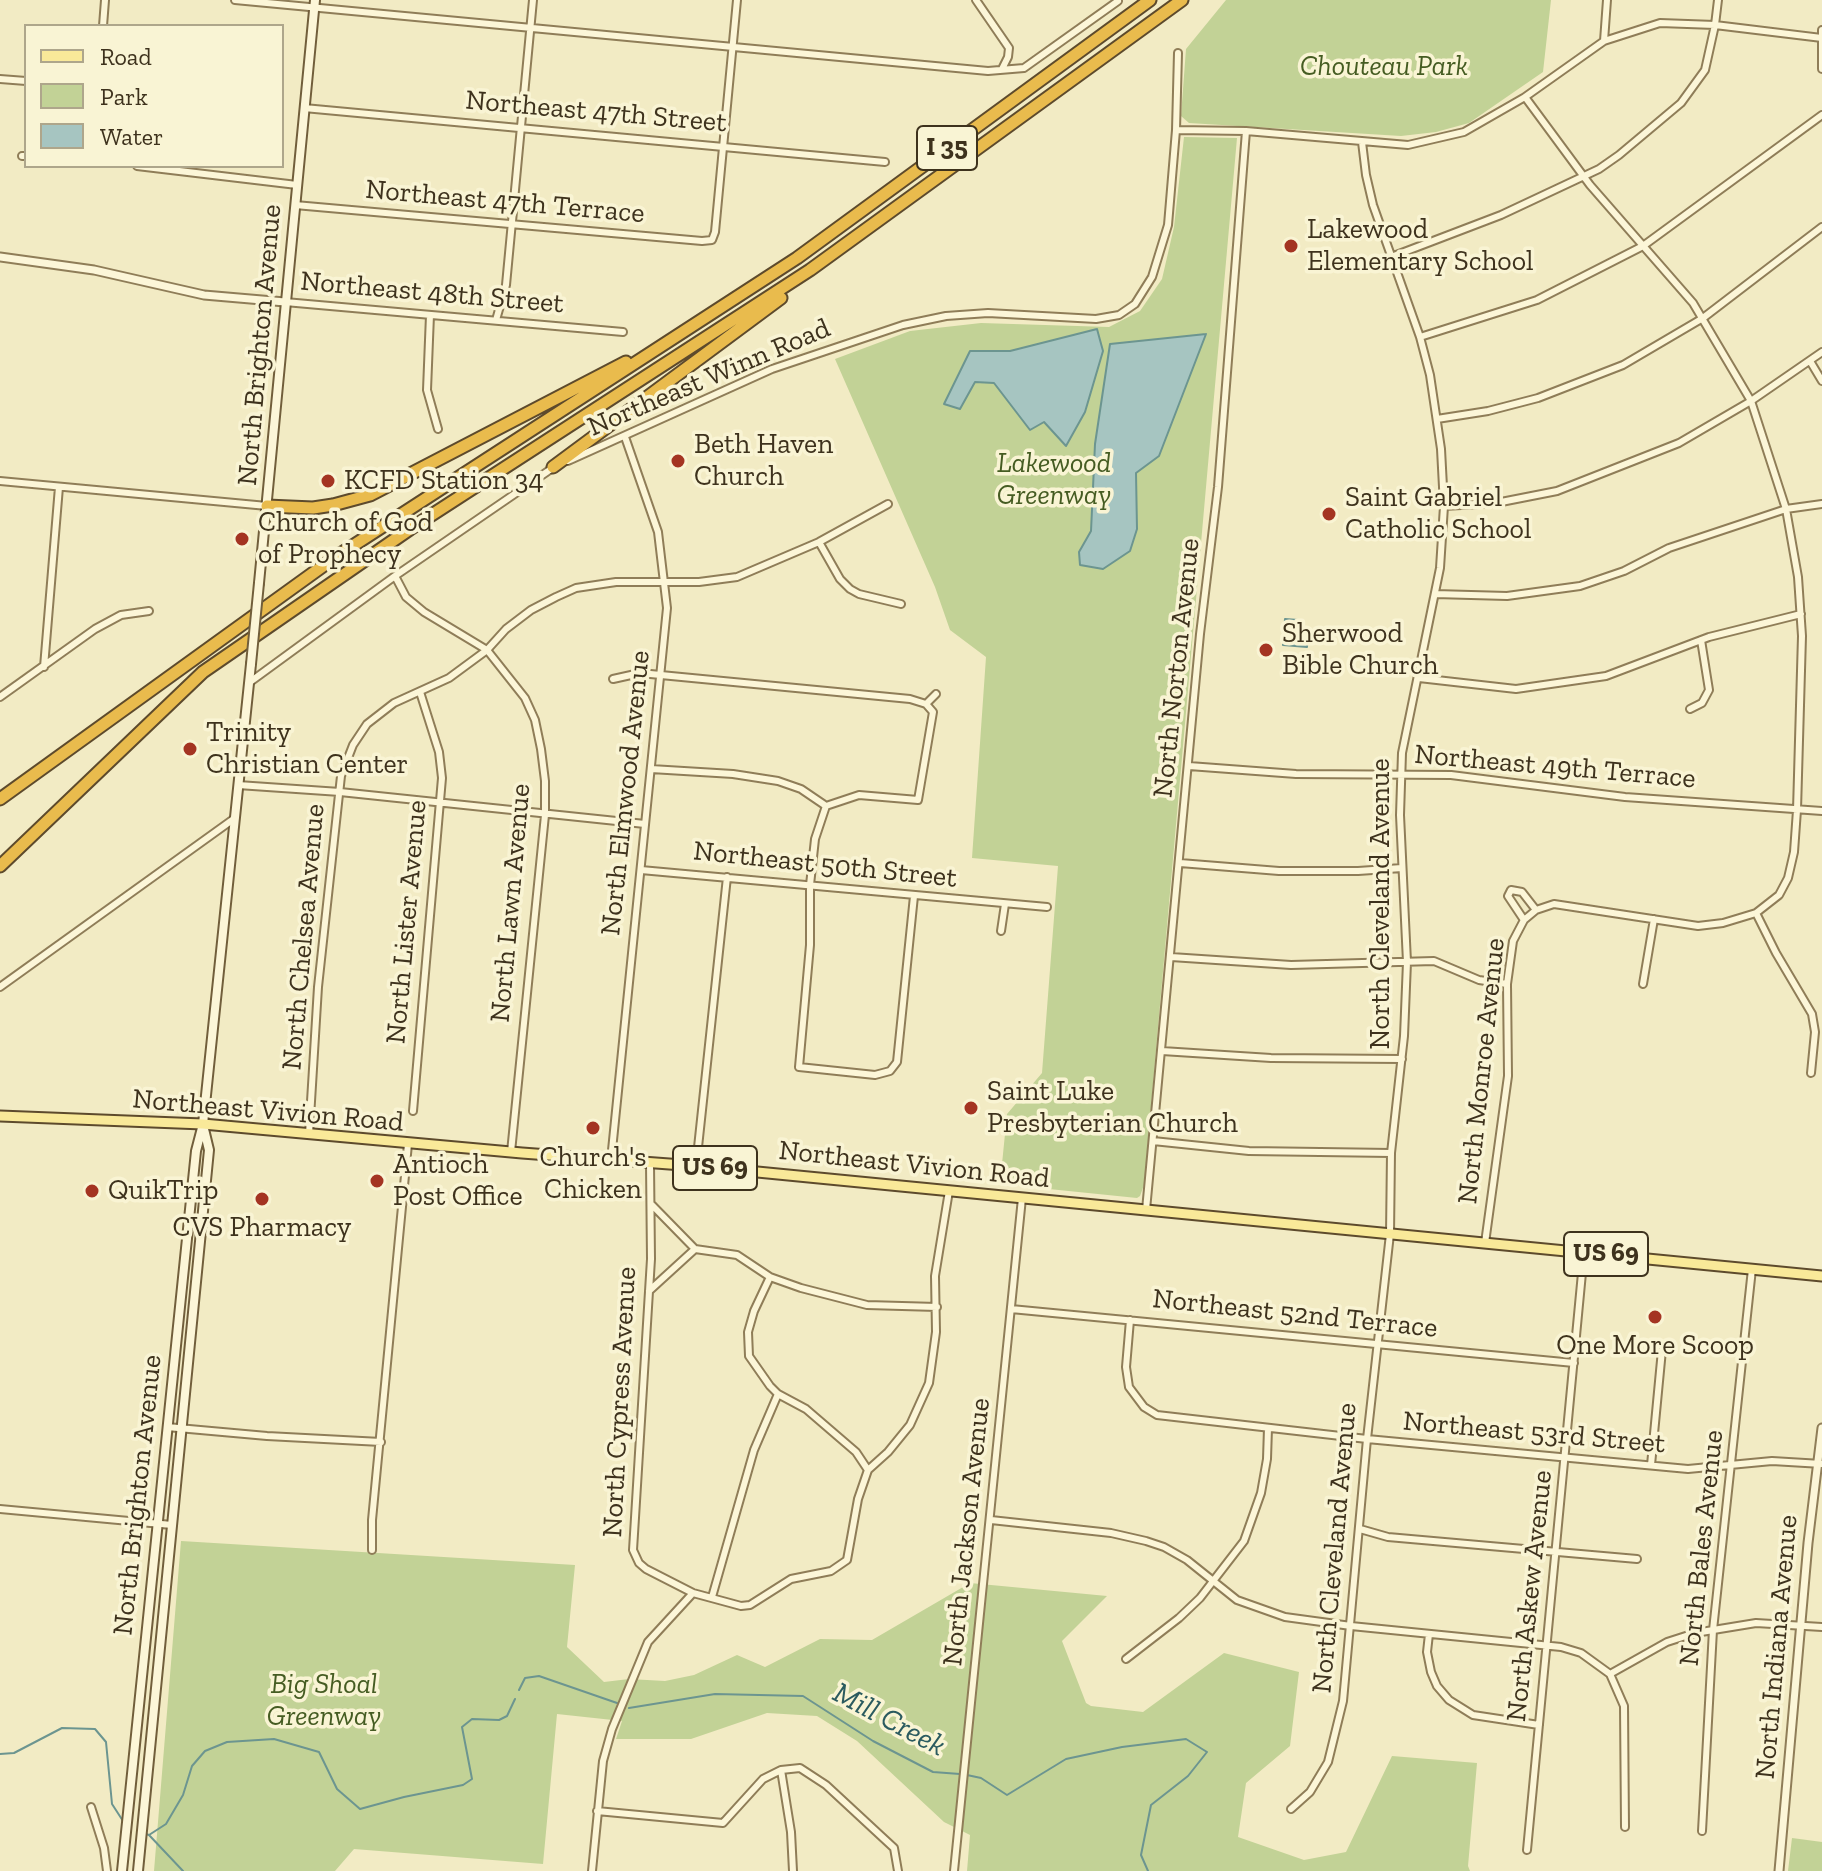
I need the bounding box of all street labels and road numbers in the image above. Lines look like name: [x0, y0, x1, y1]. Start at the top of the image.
street label: Northeast 47th Street: [464, 84, 728, 140]
road number: I 35: [917, 126, 977, 170]
street label: Northeast 47th Terrace: [364, 173, 646, 231]
street label: North Brighton Avenue: [231, 203, 289, 487]
street label: Northeast 48th Street: [299, 265, 565, 321]
street label: Northeast Winn Road: [583, 312, 835, 444]
street label: North Norton Avenue: [1147, 537, 1207, 799]
street label: North Elmwood Avenue: [594, 649, 658, 937]
street label: Northeast 49th Terrace: [1413, 738, 1697, 796]
street label: North Cleveland Avenue: [1364, 758, 1398, 1050]
street label: North Lawn Avenue: [484, 782, 538, 1024]
street label: North Lister Avenue: [380, 799, 434, 1045]
street label: North Chelsea Avenue: [276, 803, 332, 1071]
street label: Northeast 50th Street: [692, 834, 958, 896]
street label: North Monroe Avenue: [1451, 936, 1513, 1206]
street label: Northeast Vivion Road: [131, 1082, 405, 1140]
street label: Northeast Vivion Road: [777, 1134, 1051, 1196]
road number: US 69: [673, 1146, 757, 1190]
road number: US 69: [1564, 1232, 1648, 1276]
street label: North Cypress Avenue: [596, 1266, 644, 1538]
street label: Northeast 52nd Terrace: [1151, 1282, 1439, 1346]
street label: North Brighton Avenue: [107, 1353, 169, 1637]
street label: North Jackson Avenue: [936, 1396, 998, 1668]
street label: North Cleveland Avenue: [1306, 1402, 1364, 1694]
street label: Northeast 53rd Street: [1401, 1405, 1667, 1461]
street label: North Bales Avenue: [1673, 1428, 1731, 1668]
street label: North Askew Avenue: [1500, 1469, 1560, 1723]
street label: North Indiana Avenue: [1749, 1514, 1805, 1780]

